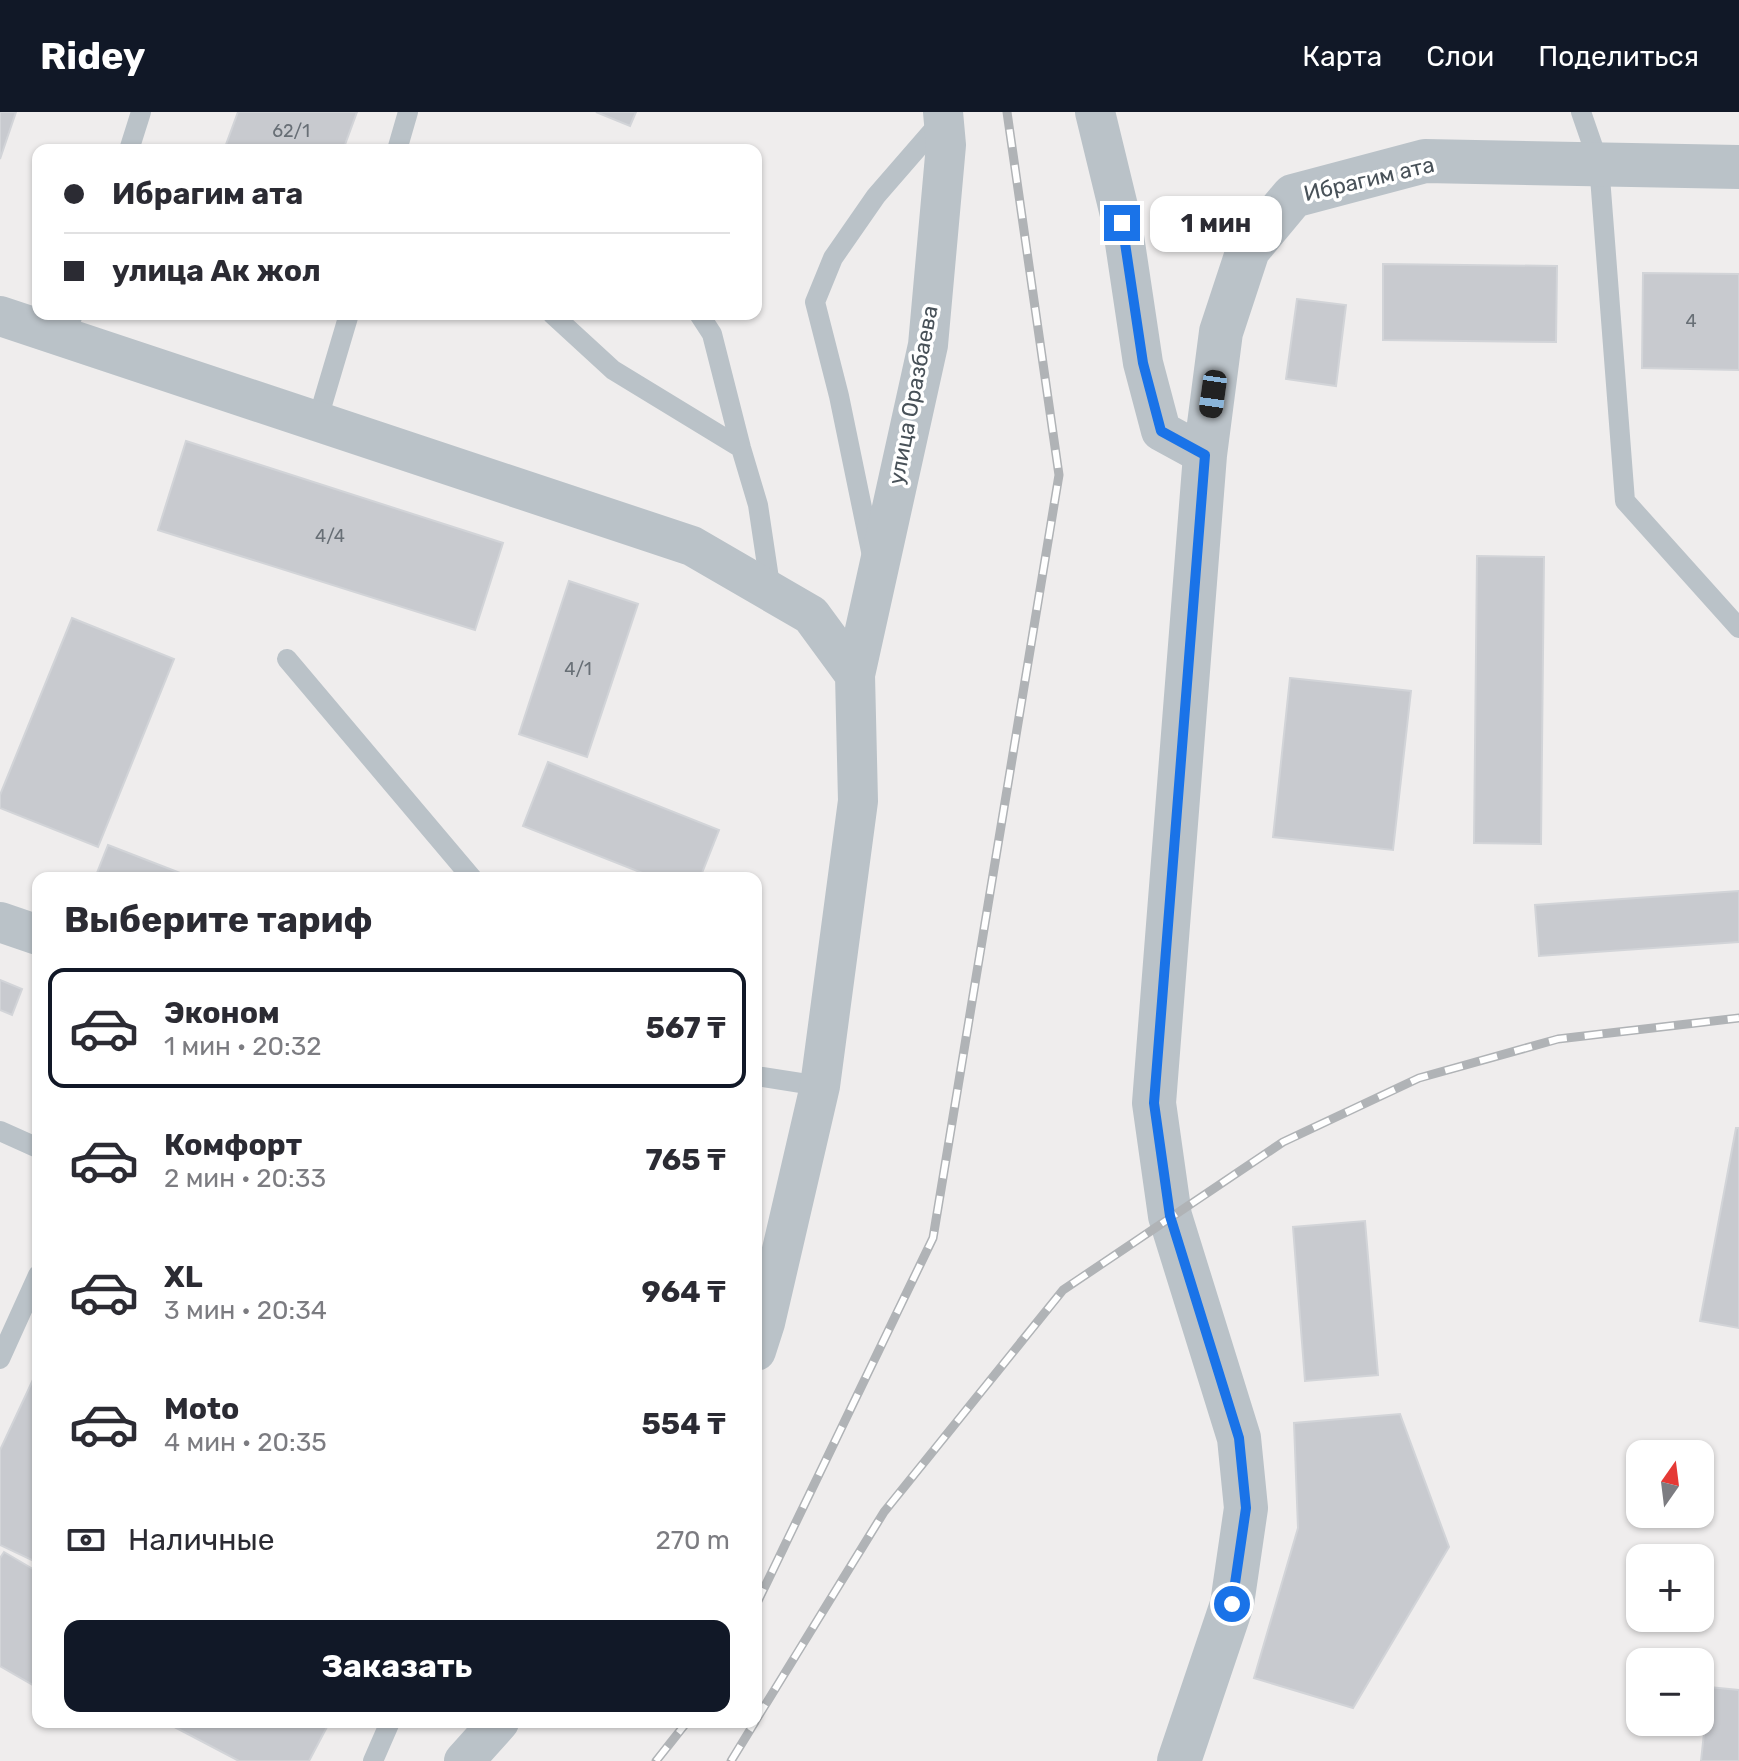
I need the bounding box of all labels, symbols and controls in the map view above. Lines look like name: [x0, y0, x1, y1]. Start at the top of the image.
text: Ridey: [40, 33, 146, 79]
text: Карта: [1302, 40, 1382, 73]
text: Слои: [1426, 40, 1494, 73]
text: Поделиться: [1538, 40, 1699, 73]
house number: 62/1: [272, 120, 310, 142]
street label: Ибрагим ата: [1301, 151, 1437, 207]
text: Ибрагим ата: [112, 176, 303, 212]
callout: 1 мин: [1150, 195, 1282, 251]
route end: [1104, 205, 1140, 241]
text: 1 мин: [1181, 208, 1251, 239]
text: улица Ак жол: [112, 253, 321, 289]
street label: улица Оразбаева: [882, 303, 944, 487]
house number: 4: [1685, 310, 1697, 332]
car: [1198, 369, 1228, 419]
house number: 4/4: [315, 525, 345, 547]
house number: 4/1: [564, 658, 592, 680]
text: Выберите тариф: [64, 898, 373, 941]
icon: car: [68, 992, 140, 1064]
text: Эконом: [164, 995, 280, 1031]
text: 567 ₸: [646, 1010, 726, 1046]
text: 1 мин · 20:32: [164, 1031, 322, 1062]
icon: car: [68, 1124, 140, 1196]
text: Комфорт: [164, 1127, 302, 1163]
text: 765 ₸: [645, 1142, 726, 1178]
text: 2 мин · 20:33: [164, 1163, 326, 1194]
icon: car: [68, 1256, 140, 1328]
text: XL: [164, 1259, 203, 1295]
text: 964 ₸: [642, 1274, 726, 1310]
text: 3 мин · 20:34: [164, 1295, 327, 1326]
icon: car: [68, 1388, 140, 1460]
text: Moto: [164, 1391, 239, 1427]
text: 554 ₸: [641, 1406, 726, 1442]
text: 4 мин · 20:35: [164, 1427, 327, 1458]
north arrow: [1626, 1440, 1714, 1528]
map controls: [1626, 1440, 1714, 1736]
icon: cash: [64, 1518, 108, 1562]
text: Наличные: [128, 1522, 274, 1558]
text: 270 m: [655, 1525, 730, 1556]
button: +: [1626, 1544, 1714, 1632]
route start: [1214, 1586, 1250, 1622]
button: Заказать: [64, 1620, 730, 1712]
button: −: [1626, 1648, 1714, 1736]

